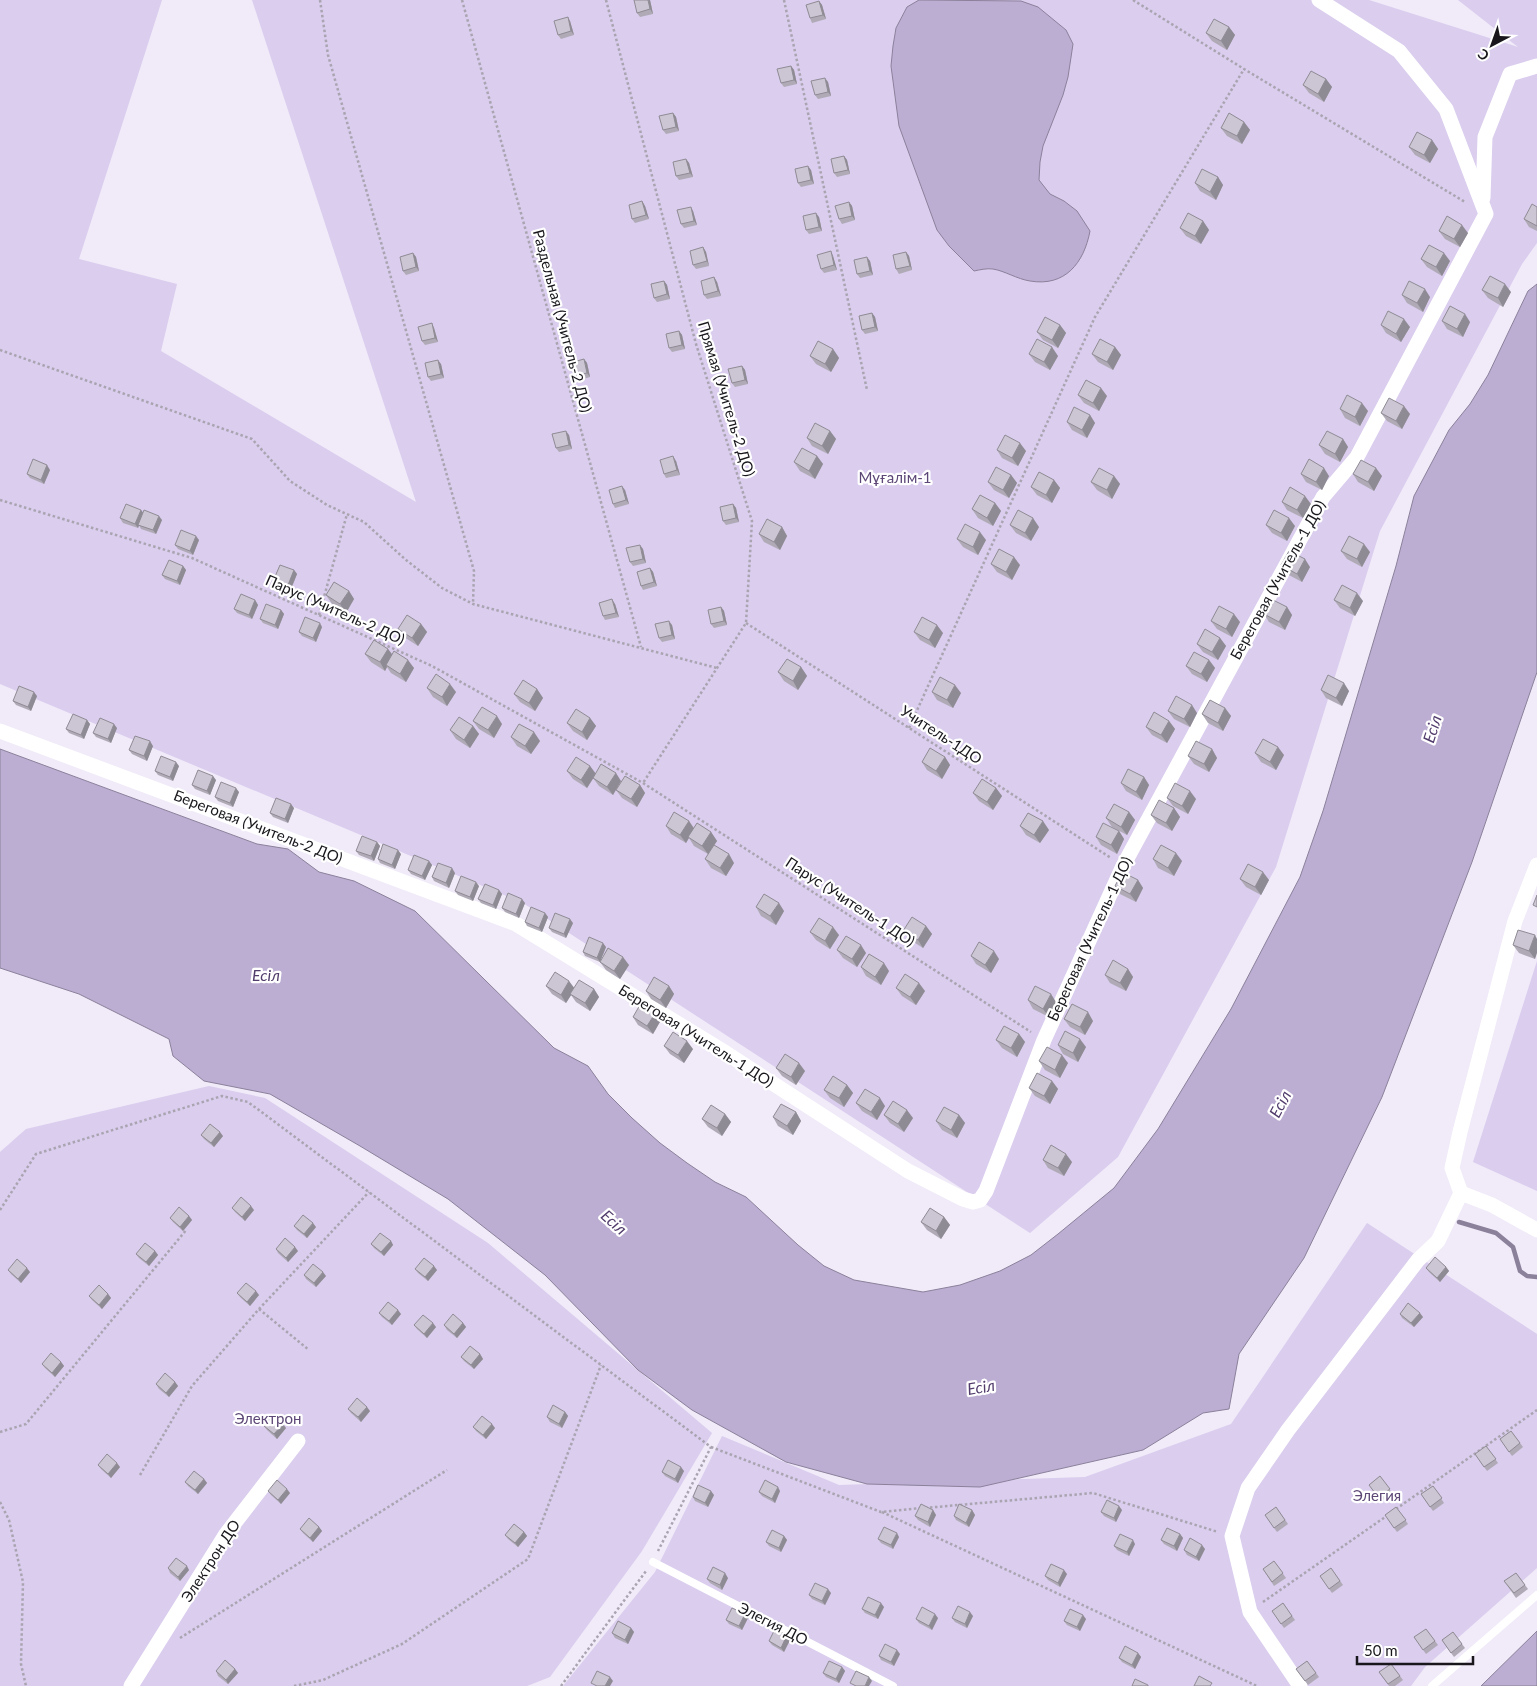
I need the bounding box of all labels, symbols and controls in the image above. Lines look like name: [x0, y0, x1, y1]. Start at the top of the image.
north arrow: [1467, 20, 1517, 70]
text: С: [1474, 45, 1492, 65]
street label: Раздельная (Учитель-2 ДО): [530, 227, 596, 414]
street label: Прямая (Учитель-2 ДО): [695, 319, 759, 479]
park label: Мұғалім-1: [859, 468, 931, 486]
street label: Береговая (Учитель-1 ДО): [1226, 497, 1328, 662]
street label: Парус (Учитель-2 ДО): [263, 570, 408, 648]
street label: Учитель-1ДО: [897, 701, 986, 767]
water label: Есіл: [1418, 713, 1445, 745]
street label: Береговая (Учитель-2 ДО): [171, 786, 345, 867]
street label: Парус (Учитель-1 ДО): [783, 853, 919, 950]
street label: Береговая (Учитель-1 ДО): [1043, 853, 1135, 1024]
water label: Есіл: [252, 965, 280, 984]
street label: Береговая (Учитель-1 ДО): [616, 980, 777, 1090]
water label: Есіл: [1265, 1087, 1294, 1121]
water label: Есіл: [598, 1205, 631, 1238]
water label: Есіл: [966, 1375, 996, 1398]
park label: Электрон: [235, 1409, 301, 1427]
park label: Элегия: [1353, 1486, 1401, 1504]
street label: Электрон ДО: [177, 1516, 243, 1605]
street label: Элегия ДО: [736, 1598, 811, 1648]
scale bar: [1357, 1634, 1473, 1666]
text: 50 m: [1364, 1641, 1398, 1659]

